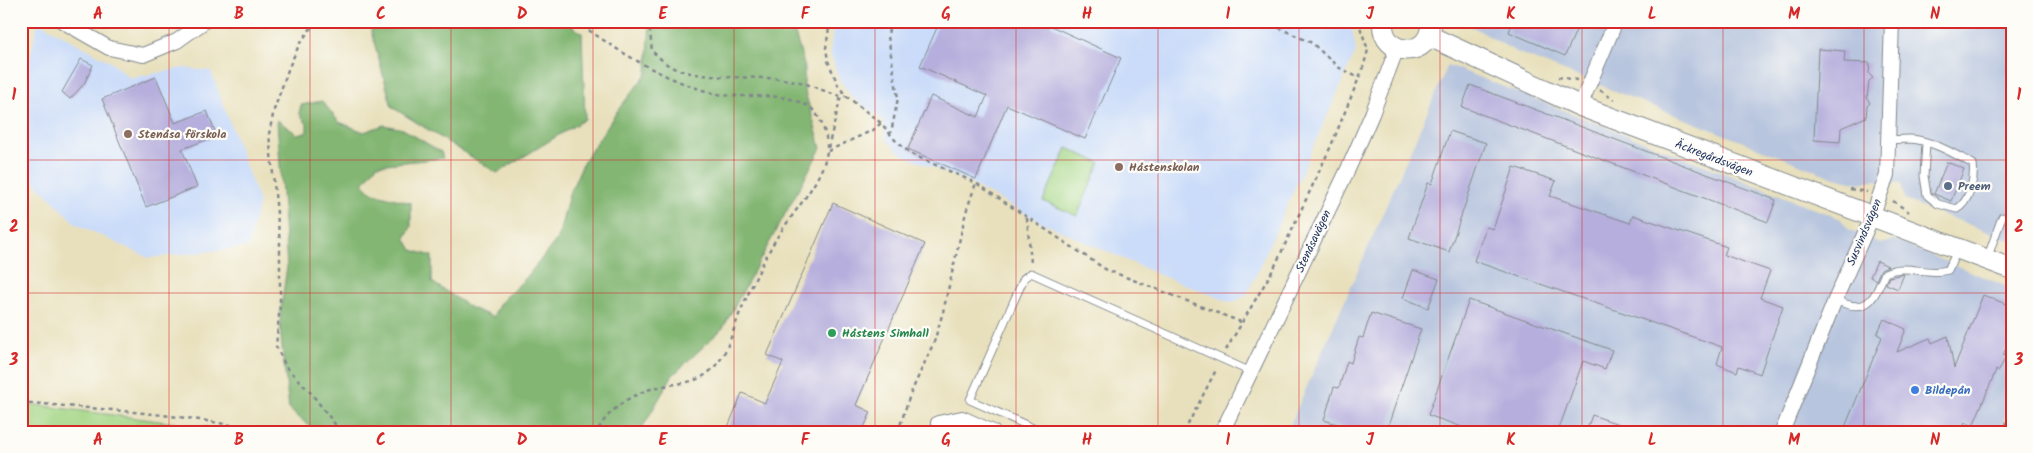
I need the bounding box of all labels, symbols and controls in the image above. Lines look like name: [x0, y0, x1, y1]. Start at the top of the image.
text: A: [93, 2, 103, 27]
text: B: [234, 2, 244, 27]
text: C: [376, 2, 386, 27]
text: D: [517, 2, 528, 27]
text: E: [659, 2, 669, 27]
text: F: [801, 2, 811, 27]
text: G: [941, 2, 951, 27]
text: H: [1082, 2, 1092, 27]
text: I: [1226, 2, 1231, 27]
text: J: [1366, 2, 1375, 27]
text: K: [1506, 2, 1516, 27]
text: L: [1648, 2, 1656, 27]
text: M: [1788, 2, 1801, 27]
text: N: [1930, 2, 1940, 27]
text: 1: [12, 83, 17, 108]
text: 1: [2017, 83, 2022, 108]
place label: Stenåsa förskola: [138, 125, 226, 144]
marker: Stenåsa förskola: [122, 128, 134, 140]
street label: Äckregårdsvägen: [1672, 135, 1756, 182]
place label: Håstenskolan: [1129, 158, 1200, 177]
marker: Håstenskolan: [1113, 161, 1125, 173]
place label: Preem: [1958, 177, 1991, 196]
marker: Preem: [1942, 180, 1954, 192]
street label: Susvindsvägen: [1842, 196, 1887, 269]
street label: Stenåsavägen: [1291, 207, 1336, 276]
text: 2: [9, 215, 19, 240]
text: 2: [2014, 215, 2024, 240]
place label: Håstens Simhall: [842, 324, 929, 343]
marker: Håstens Simhall: [826, 327, 838, 339]
text: 3: [9, 348, 19, 373]
text: 3: [2014, 348, 2024, 373]
place label: Bildepån: [1925, 381, 1971, 400]
marker: Bildepån: [1909, 384, 1921, 396]
text: A: [93, 428, 103, 453]
text: B: [234, 428, 244, 453]
text: C: [376, 428, 386, 453]
text: D: [517, 428, 528, 453]
text: E: [659, 428, 669, 453]
text: F: [801, 428, 811, 453]
text: G: [941, 428, 951, 453]
text: H: [1082, 428, 1092, 453]
text: I: [1226, 428, 1231, 453]
text: J: [1366, 428, 1375, 453]
text: K: [1506, 428, 1516, 453]
text: L: [1648, 428, 1656, 453]
text: M: [1788, 428, 1801, 453]
text: N: [1930, 428, 1940, 453]

